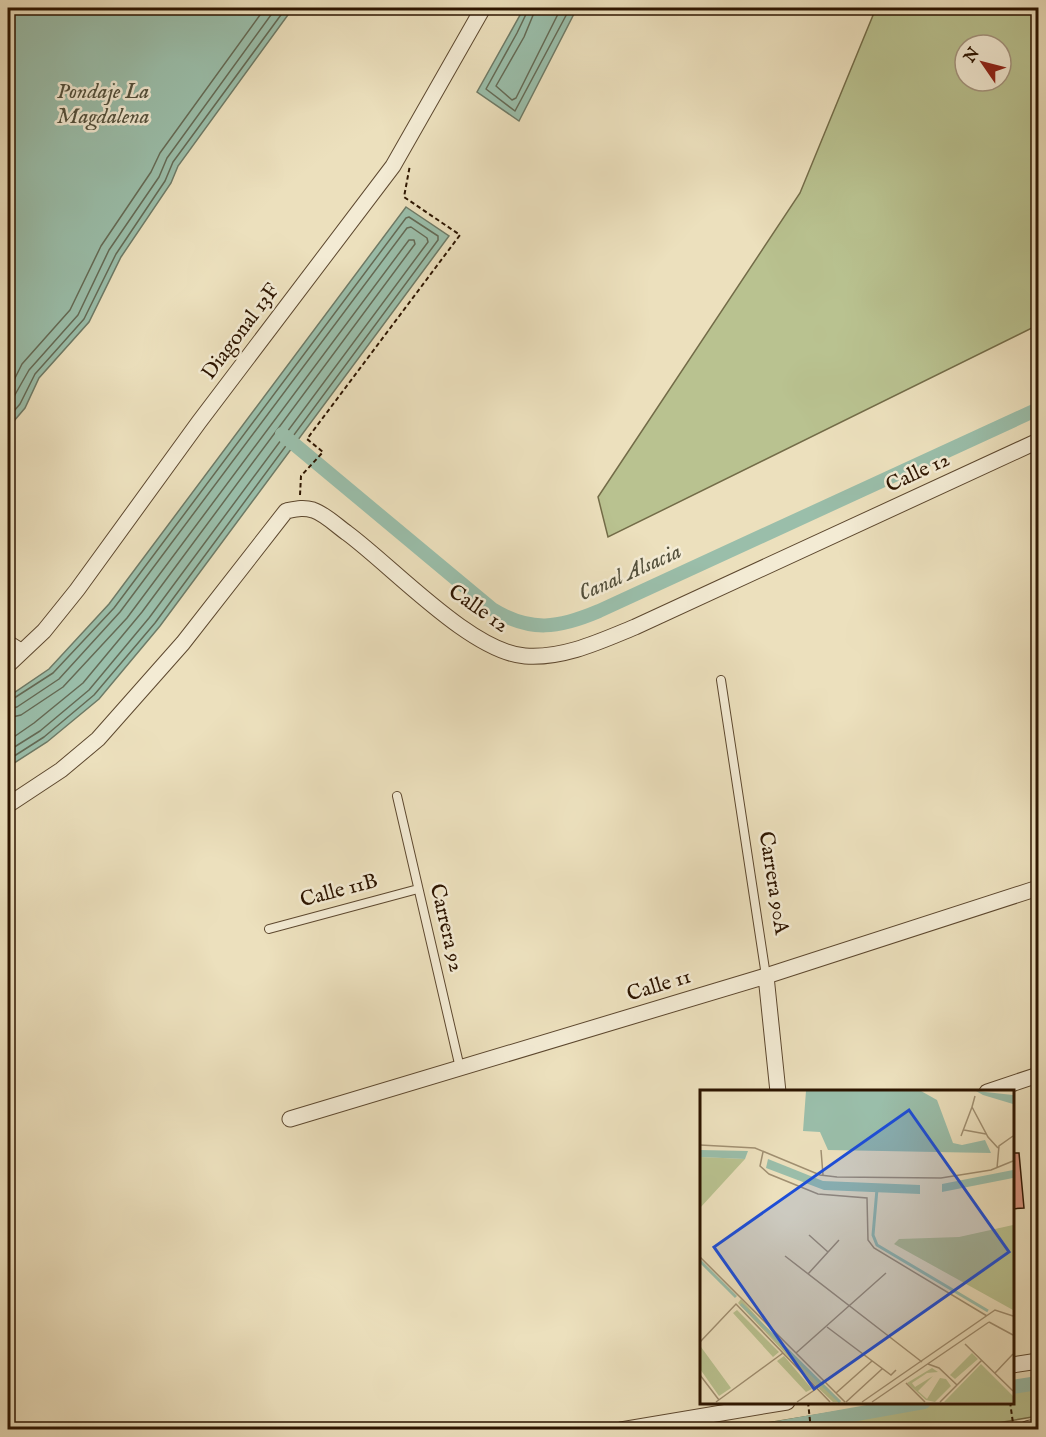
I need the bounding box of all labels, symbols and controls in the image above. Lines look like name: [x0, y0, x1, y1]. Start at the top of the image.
north arrow: [953, 33, 1013, 93]
text: N: [960, 44, 985, 68]
water label: Pondaje La Magdalena: [57, 78, 150, 131]
street label: Diagonal 13F: [196, 278, 286, 386]
street label: Calle 12: [882, 446, 954, 499]
water label: Canal Alsacia: [574, 538, 686, 608]
street label: Calle 12: [443, 579, 513, 639]
street label: Carrera 90A: [752, 829, 795, 937]
street label: Calle 11B: [297, 868, 381, 914]
street label: Carrera 92: [423, 881, 469, 975]
street label: Calle 11: [624, 964, 694, 1008]
inset map: [700, 1090, 1013, 1404]

